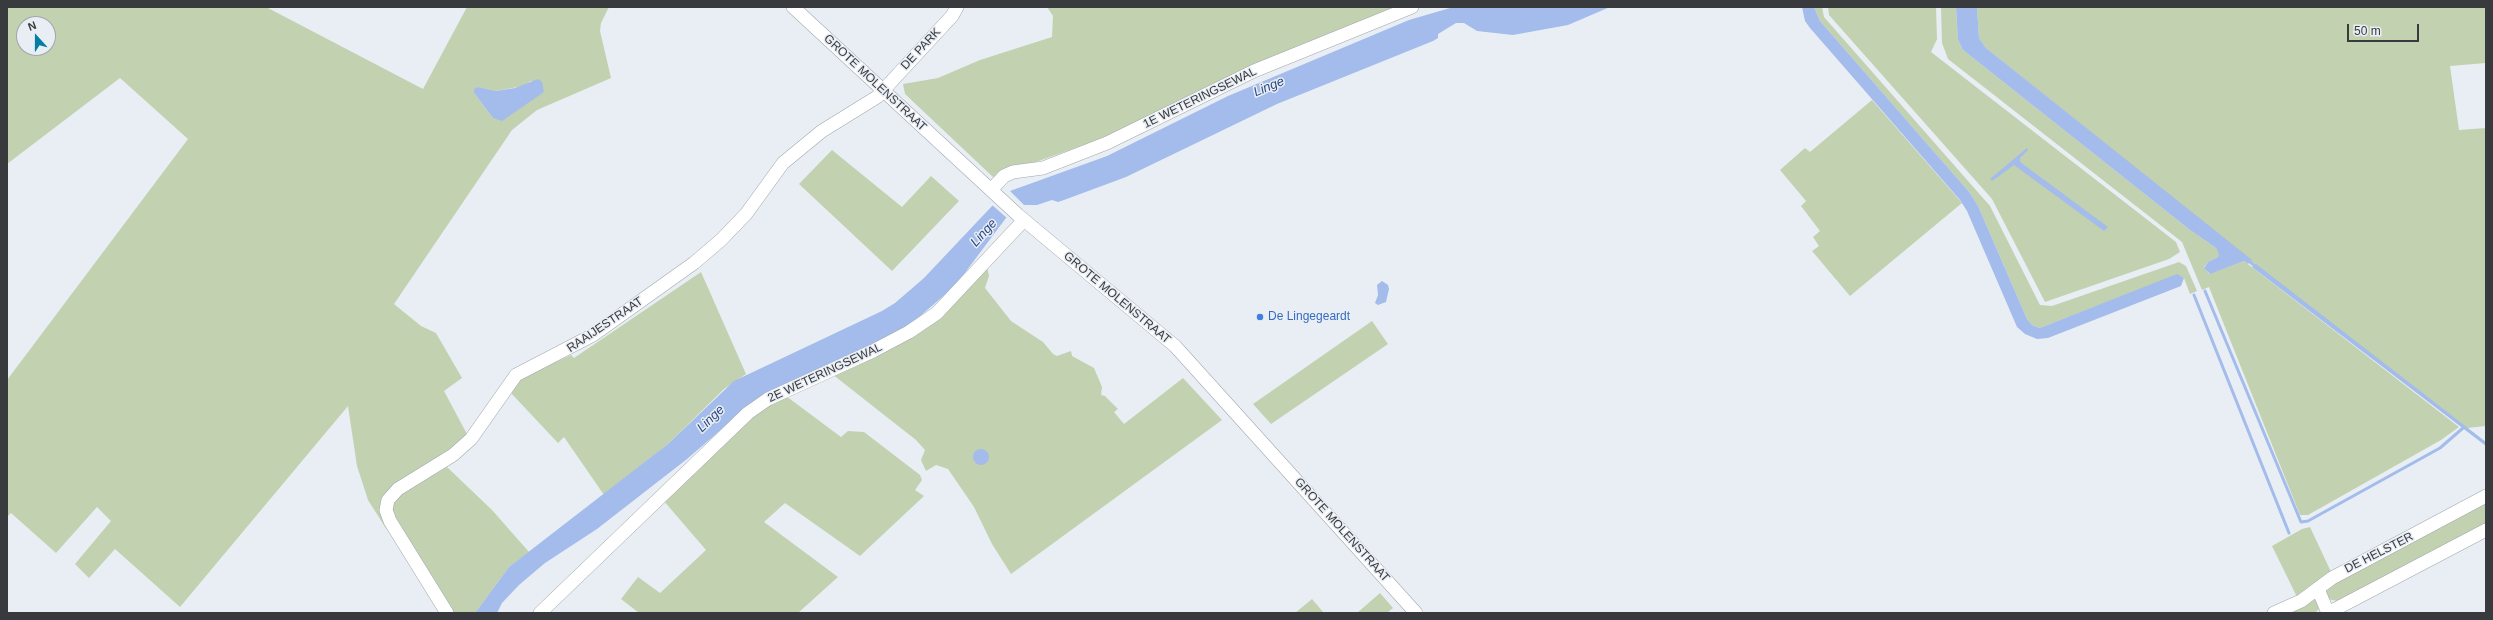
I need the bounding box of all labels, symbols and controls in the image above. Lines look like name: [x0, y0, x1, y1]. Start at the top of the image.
north arrow: [16, 16, 56, 56]
scale bar: [2349, 16, 2421, 42]
text: N: [26, 19, 38, 33]
text: 50 m: [2354, 24, 2381, 38]
street label: DE PARK: [898, 25, 944, 73]
street label: GROTE MOLENSTRAAT: [821, 32, 929, 134]
street label: 1E WETERINGSEWAL: [1141, 64, 1259, 132]
water label: Linge: [1251, 74, 1287, 100]
water label: Linge: [968, 216, 1000, 250]
street label: GROTE MOLENSTRAAT: [1061, 249, 1173, 347]
street label: RAAIJESTRAAT: [564, 294, 646, 356]
place label: De Lingegeardt: [1268, 310, 1350, 324]
marker: De Lingegeardt: [1255, 312, 1265, 322]
street label: 2E WETERINGSEWAL: [766, 340, 884, 406]
water label: Linge: [694, 402, 728, 436]
street label: GROTE MOLENSTRAAT: [1291, 475, 1393, 585]
street label: DE HELSTER: [2342, 529, 2416, 577]

